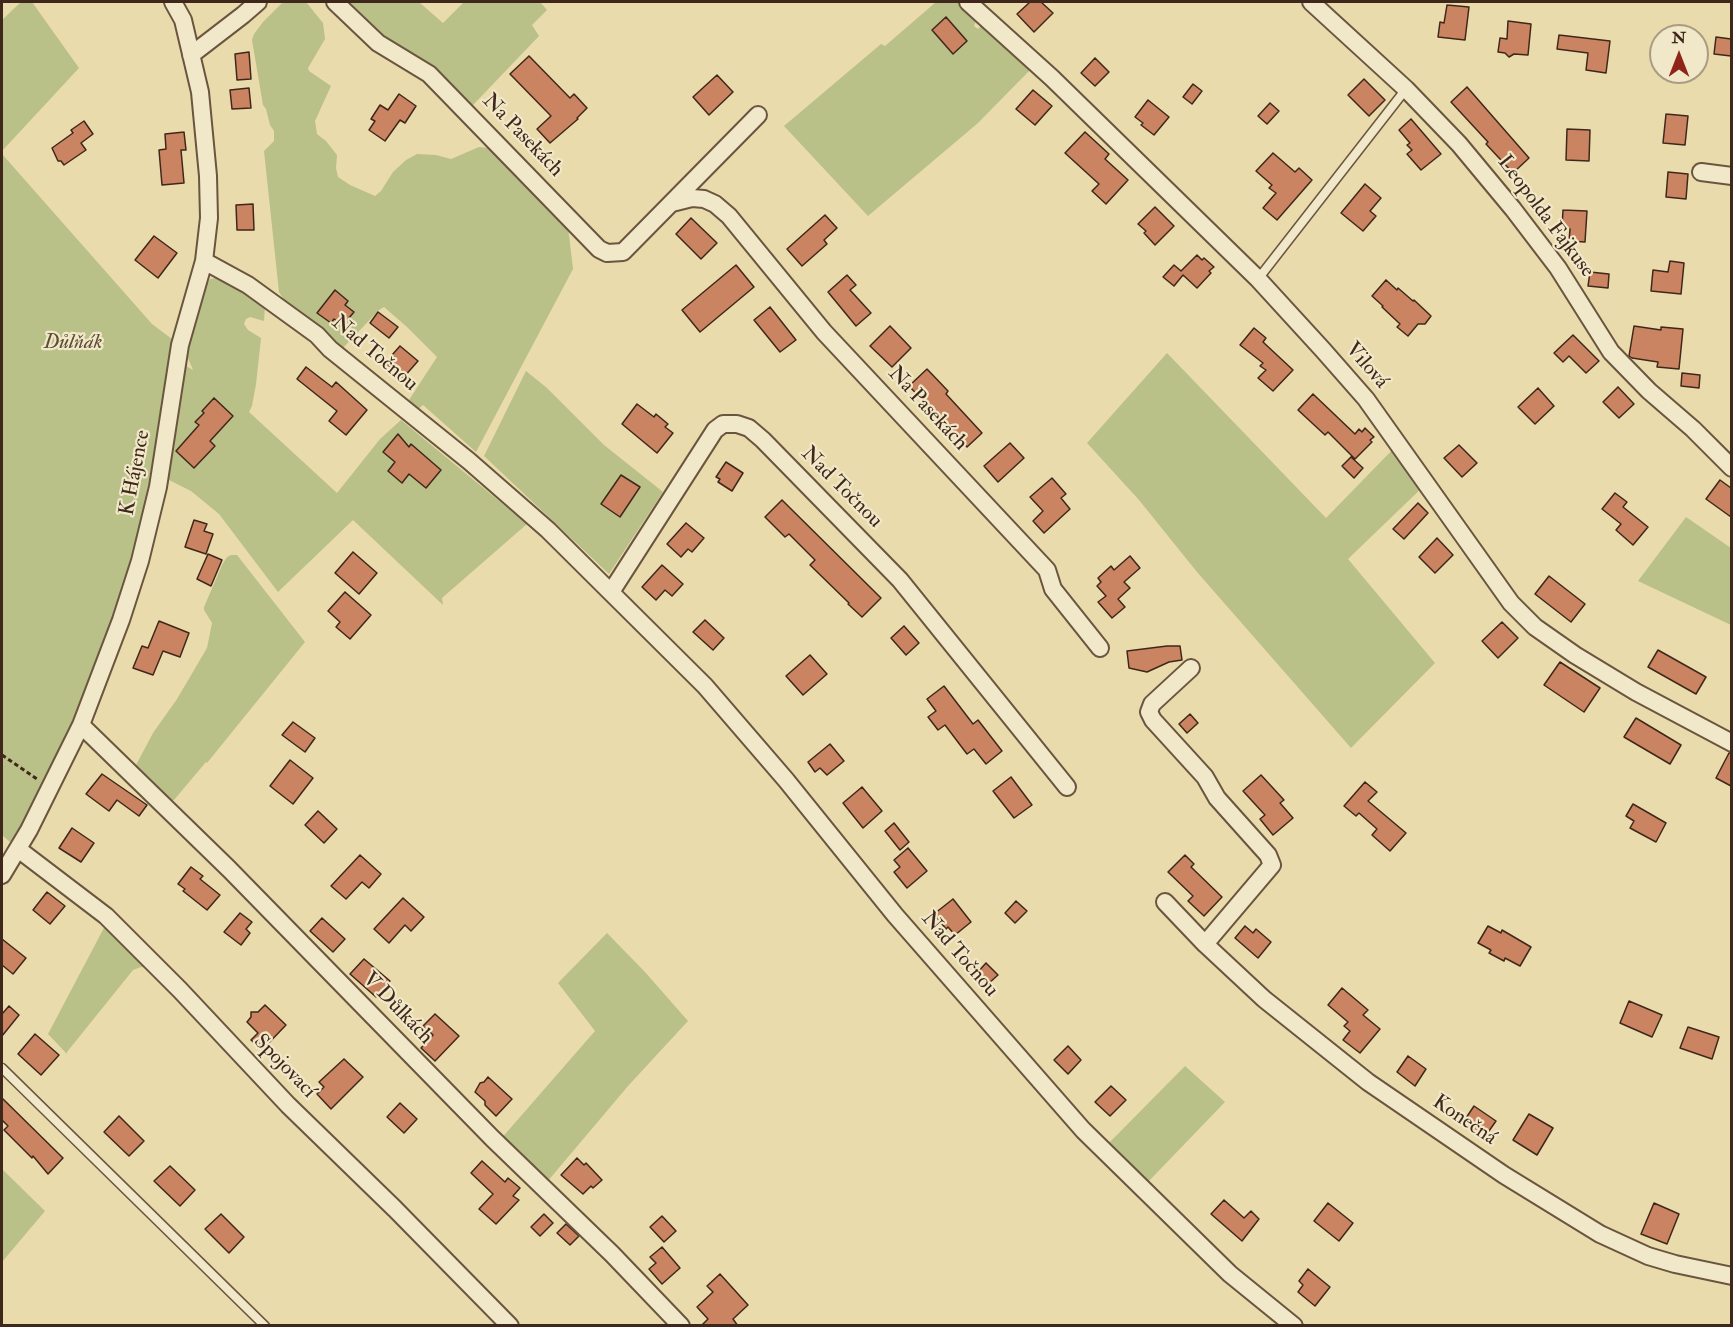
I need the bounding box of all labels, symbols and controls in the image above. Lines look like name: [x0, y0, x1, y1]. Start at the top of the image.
north arrow: [1649, 24, 1709, 84]
text: N: [1672, 28, 1686, 48]
street label: Na Pasekách: [476, 89, 568, 183]
street label: Leopolda Fajkuse: [1491, 151, 1599, 283]
street label: Nad Točnou: [326, 311, 422, 397]
park label: Důlňák: [44, 330, 102, 356]
street label: Vilová: [1339, 338, 1393, 394]
street label: Na Pasekách: [882, 362, 972, 456]
street label: K Hájence: [115, 428, 157, 518]
street label: Nad Točnou: [795, 442, 887, 534]
street label: Nad Točnou: [915, 907, 1003, 1003]
street label: V Důlkách: [356, 968, 438, 1050]
street label: Spojovací: [248, 1030, 320, 1104]
street label: Konečná: [1427, 1090, 1501, 1152]

